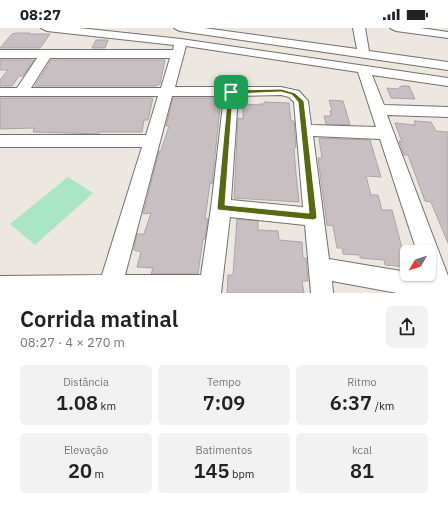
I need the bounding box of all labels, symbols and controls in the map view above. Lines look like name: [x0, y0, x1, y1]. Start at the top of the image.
text: 08:27: [20, 5, 61, 24]
pin: [214, 75, 248, 109]
icon: arrive: [220, 81, 242, 103]
north arrow: [400, 245, 436, 281]
map controls: [400, 245, 436, 281]
text: Corrida matinal: [20, 304, 178, 333]
button: share: [386, 306, 428, 348]
text: 08:27 · 4 × 270 m: [20, 334, 125, 351]
text: Distância: [63, 375, 109, 389]
text: Tempo: [207, 375, 241, 389]
text: Ritmo: [347, 375, 377, 389]
text: 1.08: [56, 389, 98, 416]
text: 7:09: [203, 389, 245, 416]
text: 6:37: [330, 389, 372, 416]
text: km: [98, 399, 116, 413]
text: /km: [372, 399, 394, 413]
text: Elevação: [64, 443, 108, 457]
text: Batimentos: [196, 443, 252, 457]
text: kcal: [352, 443, 372, 457]
text: 20: [68, 457, 92, 484]
text: 145: [194, 457, 230, 484]
text: 81: [350, 457, 374, 484]
text: m: [92, 467, 104, 481]
text: bpm: [230, 467, 254, 481]

